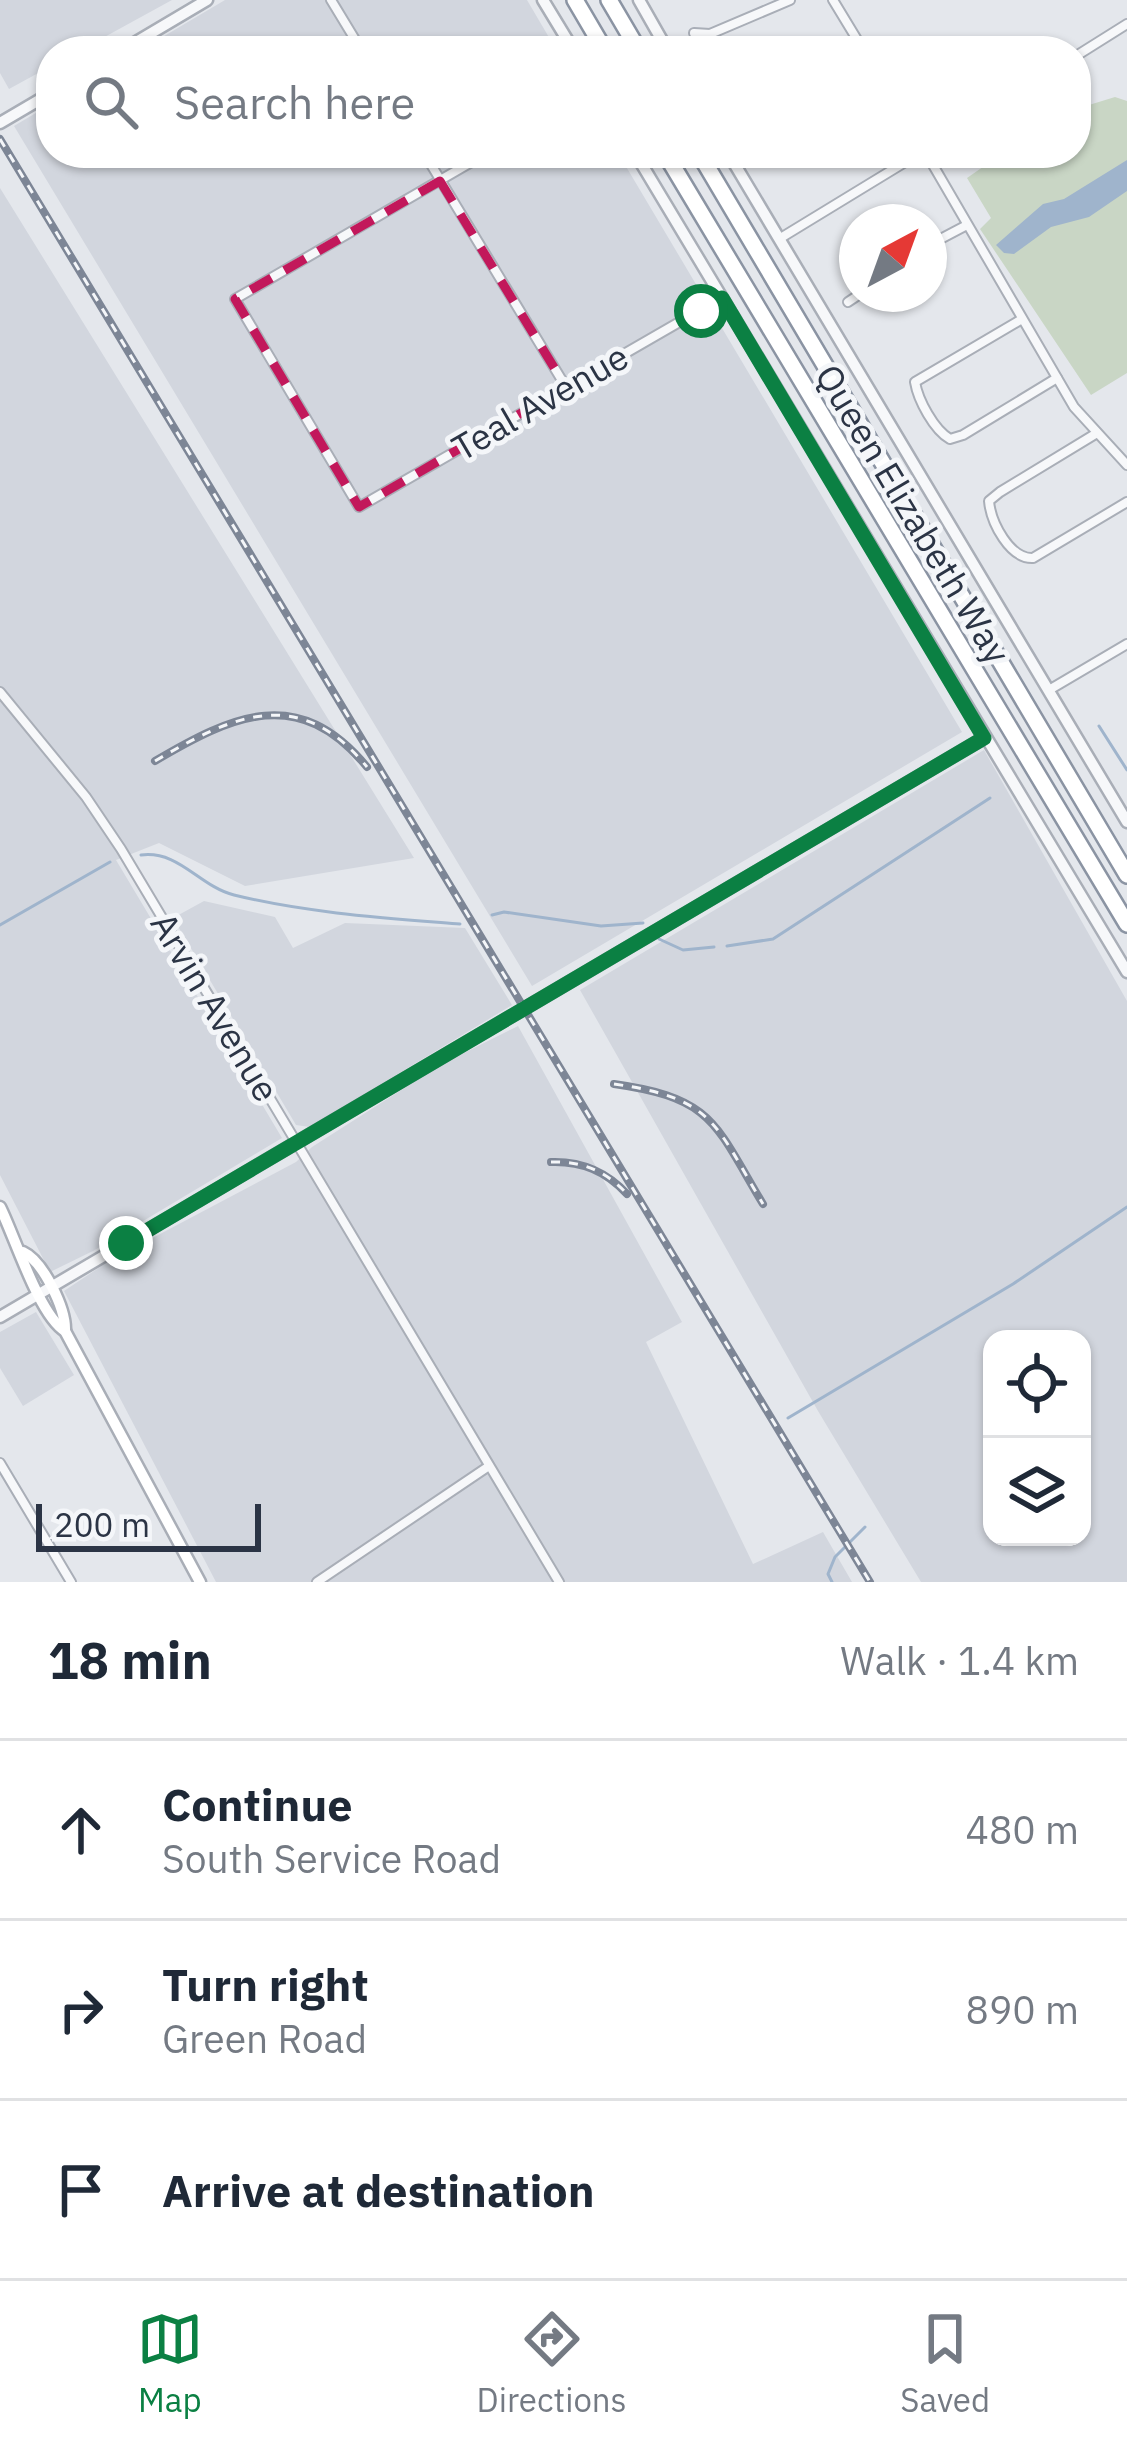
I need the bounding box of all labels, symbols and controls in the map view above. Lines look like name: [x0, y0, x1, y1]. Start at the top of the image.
search box: [36, 36, 1091, 168]
icon: search: [78, 69, 144, 135]
text: Search here: [174, 73, 415, 131]
north arrow: [839, 204, 947, 312]
route start: [674, 284, 728, 338]
street label: Teal Avenue: [443, 332, 636, 471]
street label: Queen Elizabeth Way: [805, 355, 1021, 672]
street label: Arvin Avenue: [141, 904, 290, 1110]
route end: [99, 1216, 153, 1270]
map controls: [983, 1330, 1091, 1546]
button: locate: [983, 1330, 1091, 1438]
button: layers: [983, 1438, 1091, 1546]
scale bar: [36, 1498, 261, 1551]
text: 200 m: [54, 1503, 150, 1546]
text: 18 min: [48, 1627, 212, 1693]
text: Walk · 1.4 km: [840, 1635, 1079, 1686]
text: Continue: [162, 1775, 353, 1833]
icon: ahead: [48, 1797, 114, 1863]
text: 480 m: [966, 1804, 1079, 1855]
text: South Service Road: [162, 1833, 501, 1884]
text: Turn right: [162, 1955, 369, 2013]
icon: right: [48, 1977, 114, 2043]
text: 890 m: [966, 1984, 1079, 2035]
text: Green Road: [162, 2013, 367, 2064]
icon: arrive: [48, 2157, 114, 2223]
text: Arrive at destination: [162, 2161, 595, 2219]
tab: Map: [137, 2306, 203, 2421]
tab: Directions: [477, 2306, 627, 2421]
tab: Saved: [900, 2306, 990, 2421]

